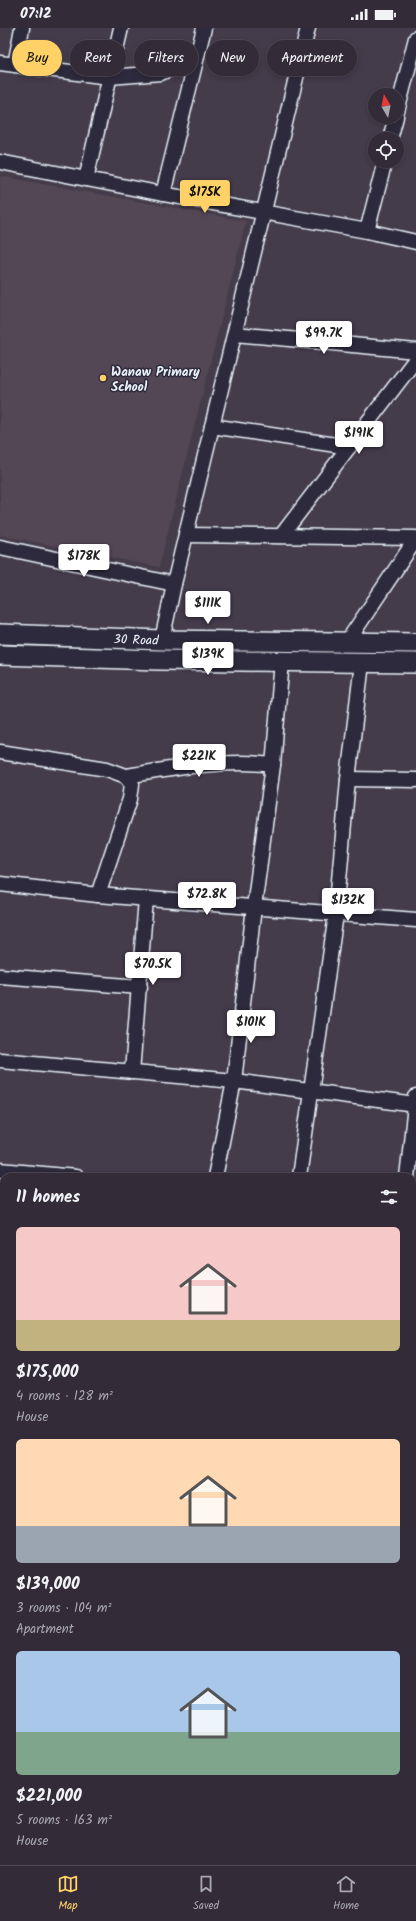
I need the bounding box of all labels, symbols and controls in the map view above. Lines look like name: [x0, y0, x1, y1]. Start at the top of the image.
text: 07:12: [20, 2, 52, 26]
chip: Buy: [12, 40, 62, 76]
chip: Rent: [70, 40, 126, 76]
chip: Filters: [134, 40, 198, 76]
chip: New: [206, 40, 259, 76]
chip: Apartment: [267, 40, 357, 76]
north arrow: [368, 88, 404, 124]
map controls: [368, 88, 404, 168]
button: locate: [368, 132, 404, 168]
pin: $175K: [177, 180, 233, 214]
text: $175K: [189, 182, 221, 203]
pin: $99.7K: [291, 321, 357, 355]
text: $99.7K: [305, 323, 343, 344]
place label: Wanaw Primary School: [111, 362, 200, 398]
marker: Wanaw Primary School: [98, 373, 108, 383]
pin: $191K: [331, 421, 387, 455]
text: $191K: [344, 423, 374, 444]
pin: $178K: [56, 544, 112, 578]
text: $178K: [67, 546, 101, 567]
pin: $111K: [180, 591, 236, 625]
text: $111K: [194, 593, 222, 614]
street label: 30 Road: [113, 629, 159, 652]
pin: $139K: [180, 642, 236, 676]
text: $139K: [191, 644, 225, 665]
pin: $221K: [171, 744, 227, 778]
text: $221K: [182, 746, 216, 767]
pin: $72.8K: [174, 882, 240, 916]
text: $72.8K: [187, 884, 227, 905]
pin: $132K: [320, 888, 376, 922]
text: $132K: [331, 890, 365, 911]
pin: $70.5K: [120, 952, 186, 986]
text: $70.5K: [134, 954, 172, 975]
pin: $101K: [223, 1010, 279, 1044]
text: $101K: [236, 1012, 266, 1033]
text: 11 homes: [16, 1184, 80, 1211]
icon: filters: [378, 1186, 400, 1208]
icon: home: [172, 1253, 244, 1325]
text: $175,000: [16, 1359, 78, 1386]
text: 4 rooms · 128 m²: [16, 1386, 113, 1407]
text: House: [16, 1407, 48, 1428]
icon: home: [172, 1465, 244, 1537]
text: $139,000: [16, 1571, 80, 1598]
text: 3 rooms · 104 m²: [16, 1598, 111, 1619]
text: Apartment: [16, 1619, 74, 1640]
icon: home: [172, 1677, 244, 1749]
text: $221,000: [16, 1783, 82, 1810]
text: 5 rooms · 163 m²: [16, 1810, 112, 1831]
text: House: [16, 1831, 48, 1852]
tab: Map: [57, 1873, 79, 1915]
tab: Saved: [193, 1873, 219, 1915]
tab: Home: [333, 1873, 359, 1915]

